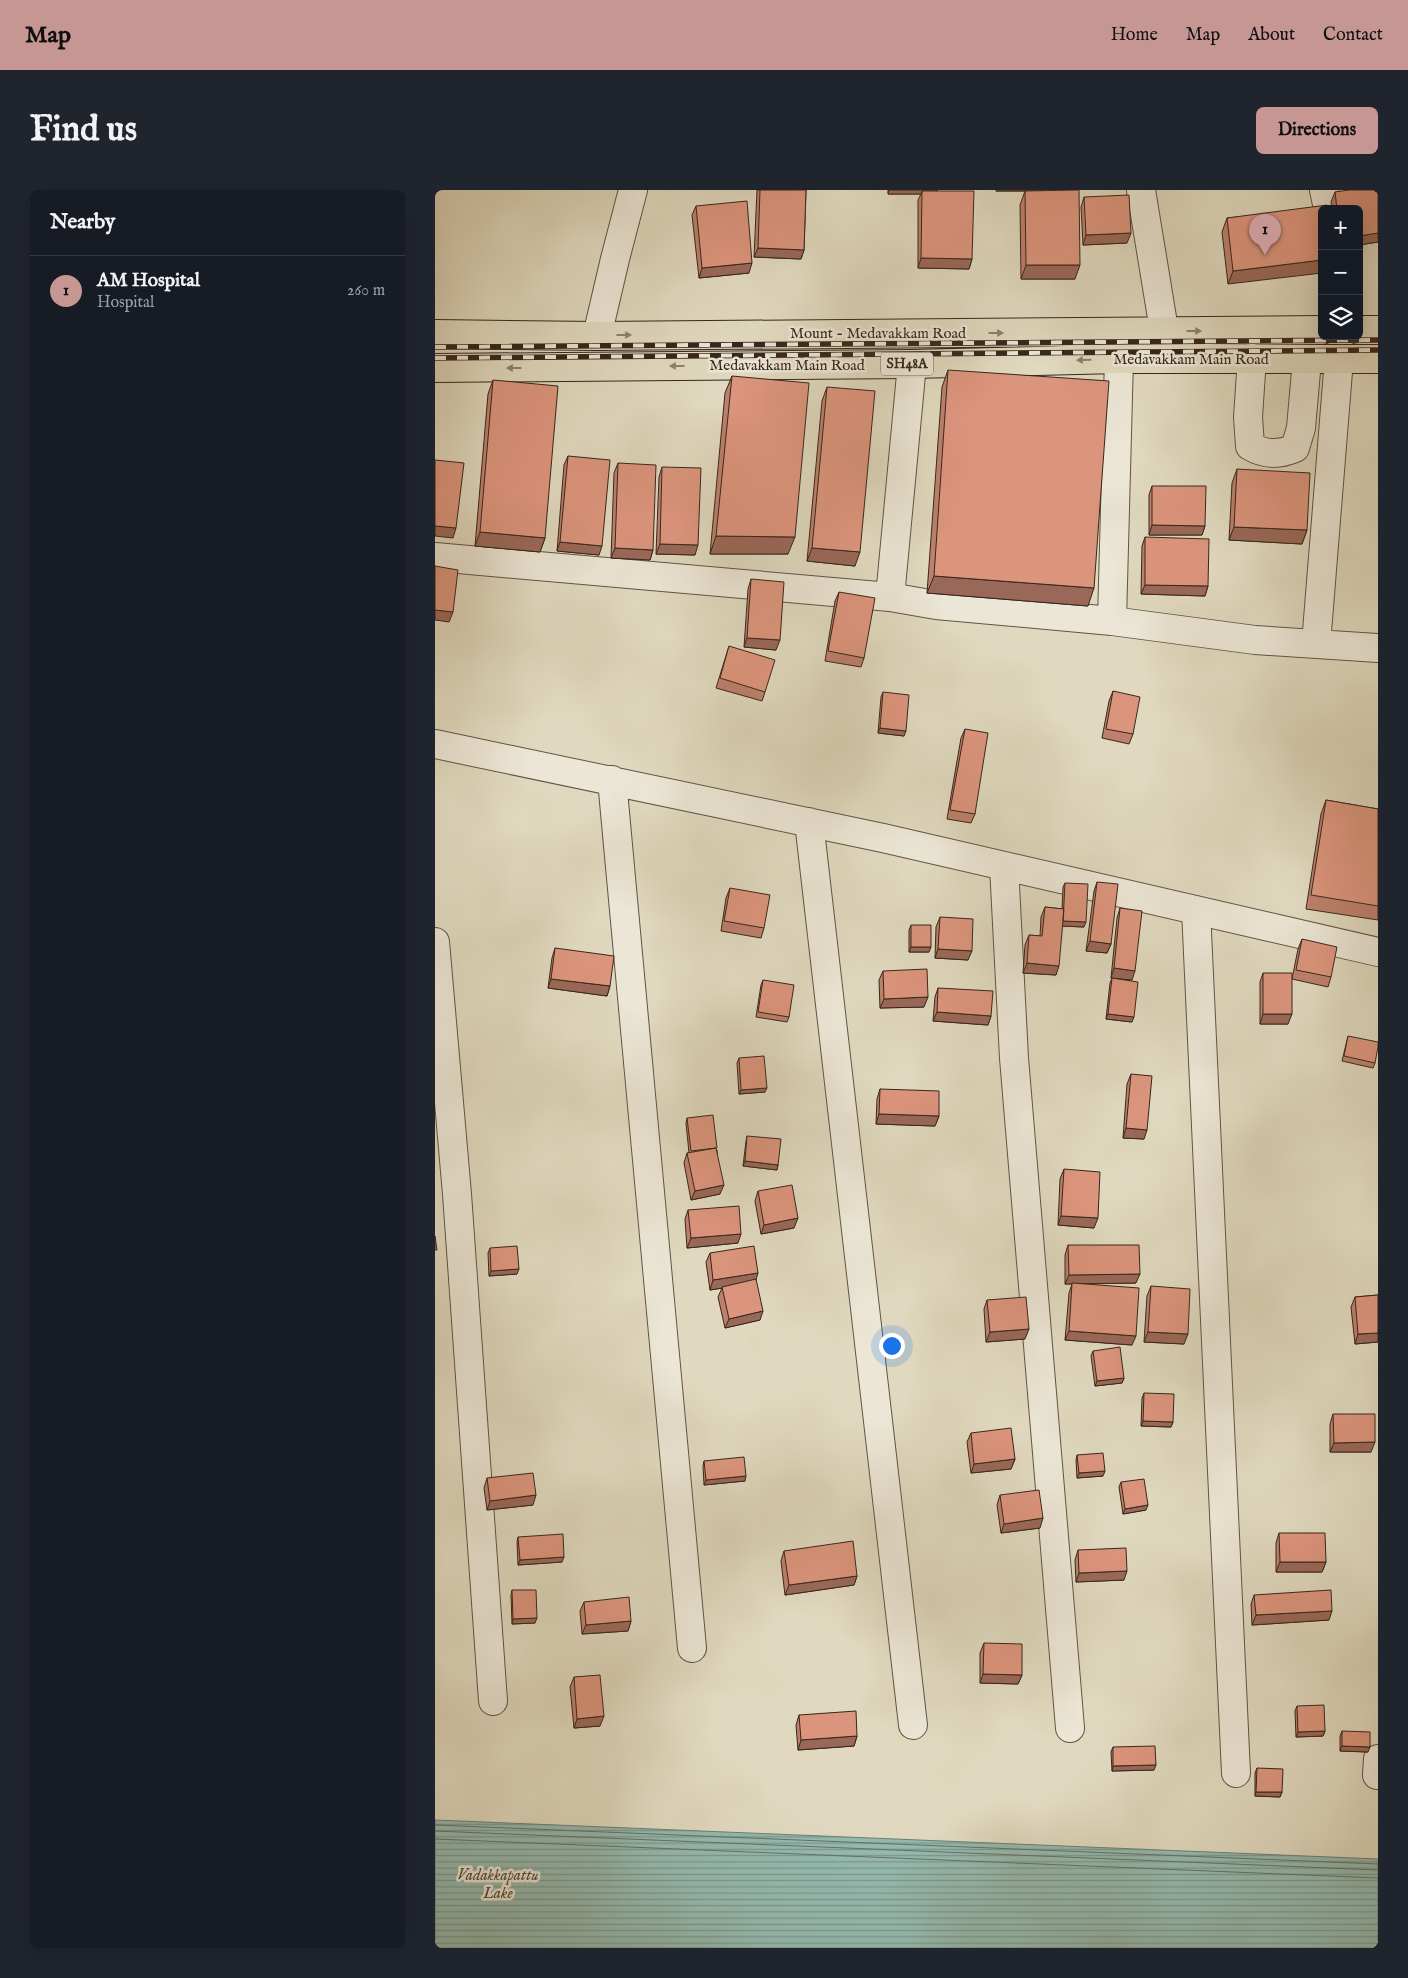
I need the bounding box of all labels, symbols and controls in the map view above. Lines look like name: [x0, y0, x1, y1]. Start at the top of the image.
text: Map: [25, 20, 71, 51]
text: Home: [1111, 24, 1158, 47]
text: Map: [1186, 24, 1220, 47]
text: About: [1248, 24, 1295, 47]
text: Contact: [1323, 24, 1383, 47]
button: Directions: [1256, 107, 1378, 154]
text: Find us: [30, 108, 137, 153]
map controls: [1318, 205, 1363, 340]
button: +: [1318, 205, 1363, 250]
text: Nearby: [50, 209, 115, 236]
pin: 1: [1249, 214, 1281, 255]
button: −: [1318, 250, 1363, 295]
text: AM Hospital: [97, 269, 200, 293]
text: 1: [63, 281, 69, 301]
text: 260 m: [347, 281, 385, 301]
text: Hospital: [97, 293, 154, 313]
button: layers: [1318, 295, 1363, 340]
street label: Mount - Medavakkam Road: [790, 324, 967, 343]
one-way arrow: [1186, 327, 1202, 335]
one-way arrow: [988, 329, 1004, 337]
one-way arrow: [616, 331, 632, 339]
street label: Medavakkam Main Road: [1113, 350, 1270, 369]
road number: SH48A: [881, 352, 933, 375]
street label: Medavakkam Main Road: [709, 356, 866, 375]
one-way arrow: [1076, 356, 1092, 364]
one-way arrow: [669, 362, 685, 370]
one-way arrow: [506, 364, 522, 372]
your location: [879, 1333, 905, 1359]
water label: Vadakkapattu Lake: [457, 1866, 539, 1904]

